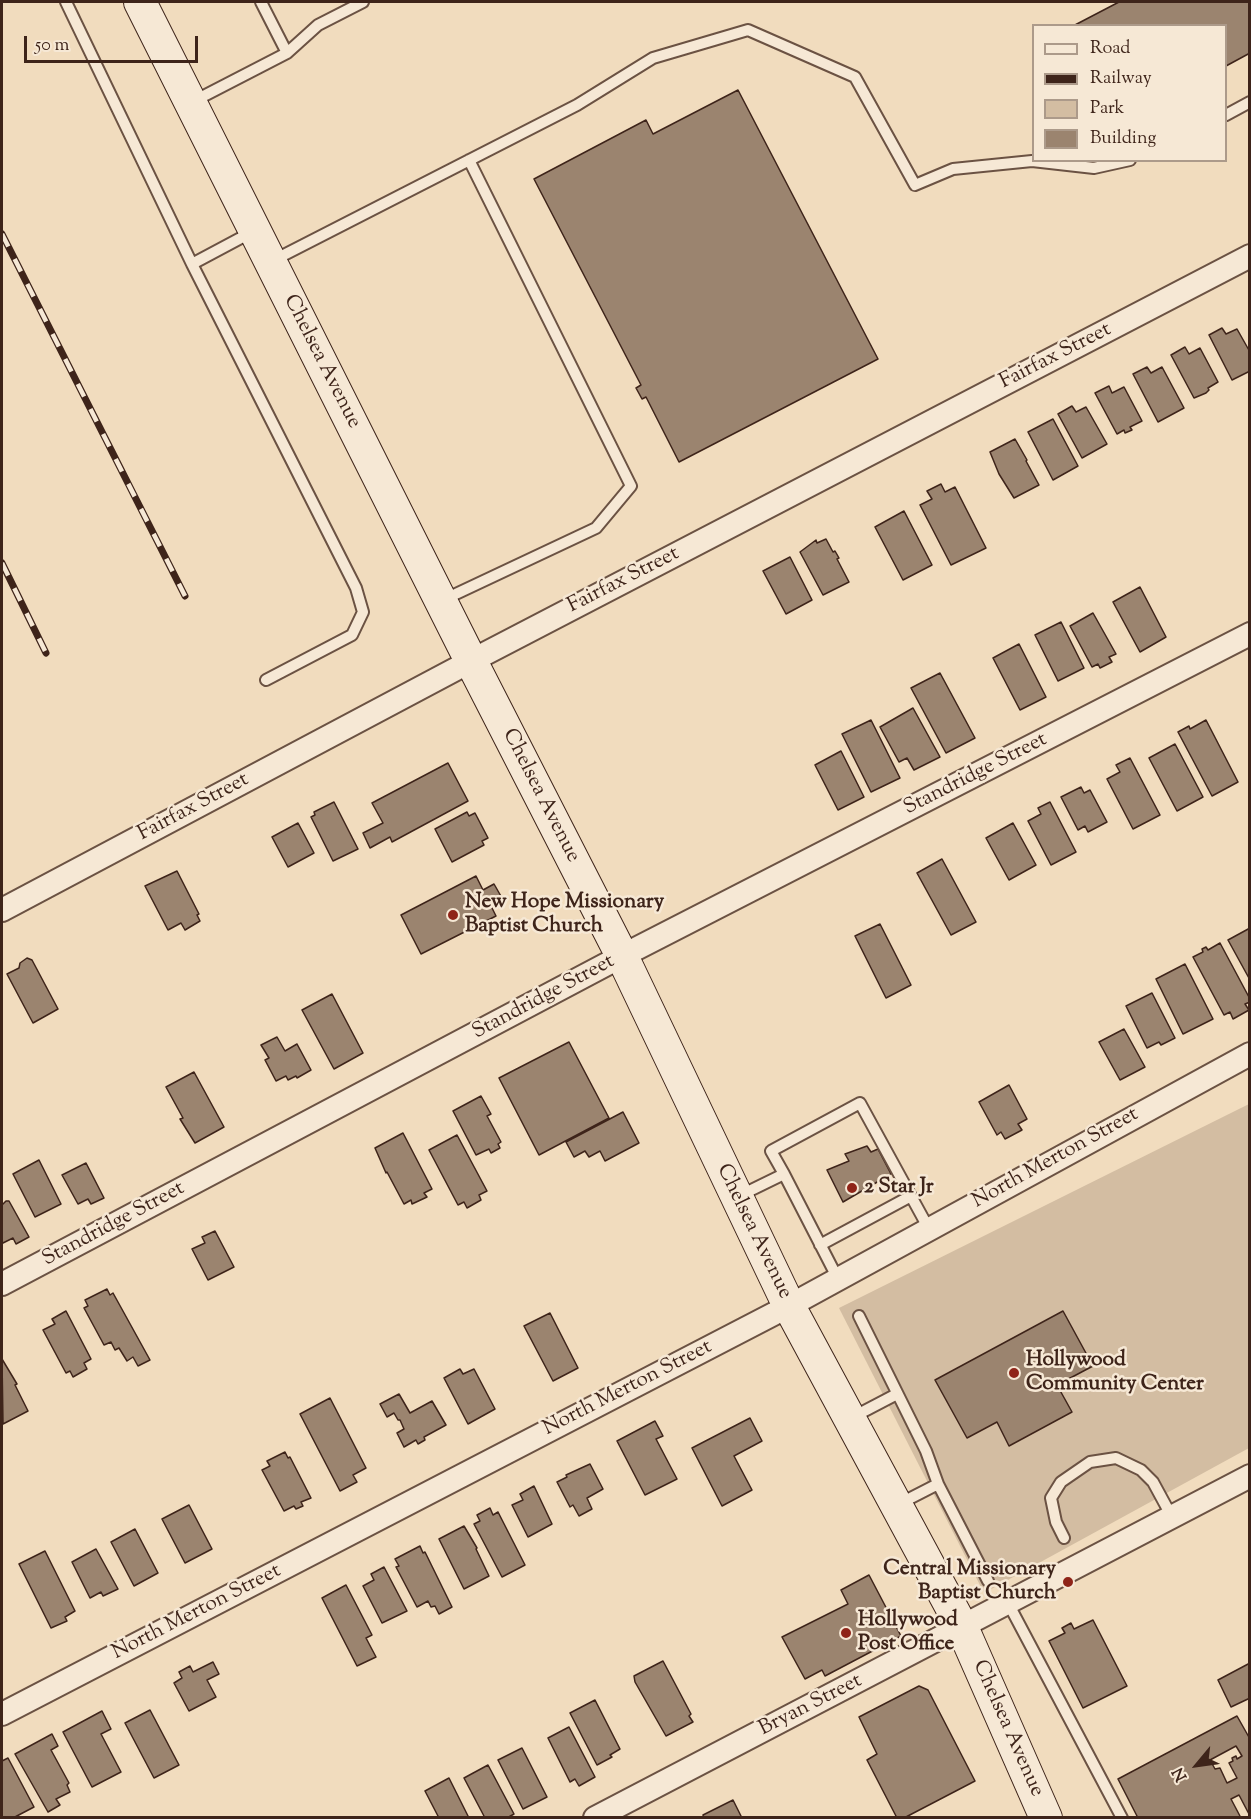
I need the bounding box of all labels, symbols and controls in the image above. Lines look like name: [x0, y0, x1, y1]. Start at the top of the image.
scale bar: [27, 24, 201, 62]
legend: [1032, 24, 1227, 162]
text: 50 m: [35, 33, 69, 59]
text: Road: [1090, 36, 1130, 62]
text: Railway: [1090, 66, 1152, 92]
text: Park: [1090, 96, 1124, 122]
text: Building: [1090, 126, 1156, 152]
street label: Chelsea Avenue: [276, 291, 366, 433]
street label: Fairfax Street: [996, 318, 1116, 396]
street label: Fairfax Street: [564, 542, 684, 620]
street label: Chelsea Avenue: [495, 725, 585, 867]
street label: Standridge Street: [900, 728, 1052, 822]
street label: Fairfax Street: [134, 768, 254, 848]
place label: New Hope Missionary Baptist Church: [465, 890, 664, 940]
marker: New Hope Missionary Baptist Church: [446, 908, 460, 922]
street label: Standridge Street: [469, 950, 619, 1046]
street label: North Merton Street: [968, 1103, 1144, 1215]
street label: Chelsea Avenue: [709, 1160, 797, 1304]
place label: 2 Star Jr: [864, 1175, 934, 1201]
street label: Standridge Street: [39, 1177, 189, 1273]
marker: 2 Star Jr: [845, 1181, 859, 1195]
street label: North Merton Street: [539, 1336, 717, 1442]
place label: Hollywood Community Center: [1026, 1348, 1204, 1398]
marker: Hollywood Community Center: [1007, 1366, 1021, 1380]
place label: Central Missionary Baptist Church: [883, 1557, 1056, 1607]
street label: North Merton Street: [108, 1560, 286, 1666]
marker: Central Missionary Baptist Church: [1061, 1575, 1075, 1589]
place label: Hollywood Post Office: [858, 1608, 958, 1658]
marker: Hollywood Post Office: [839, 1626, 853, 1640]
street label: Chelsea Avenue: [966, 1657, 1048, 1801]
street label: Bryan Street: [755, 1669, 867, 1743]
north arrow: [1167, 1735, 1227, 1795]
text: N: [1168, 1763, 1194, 1785]

